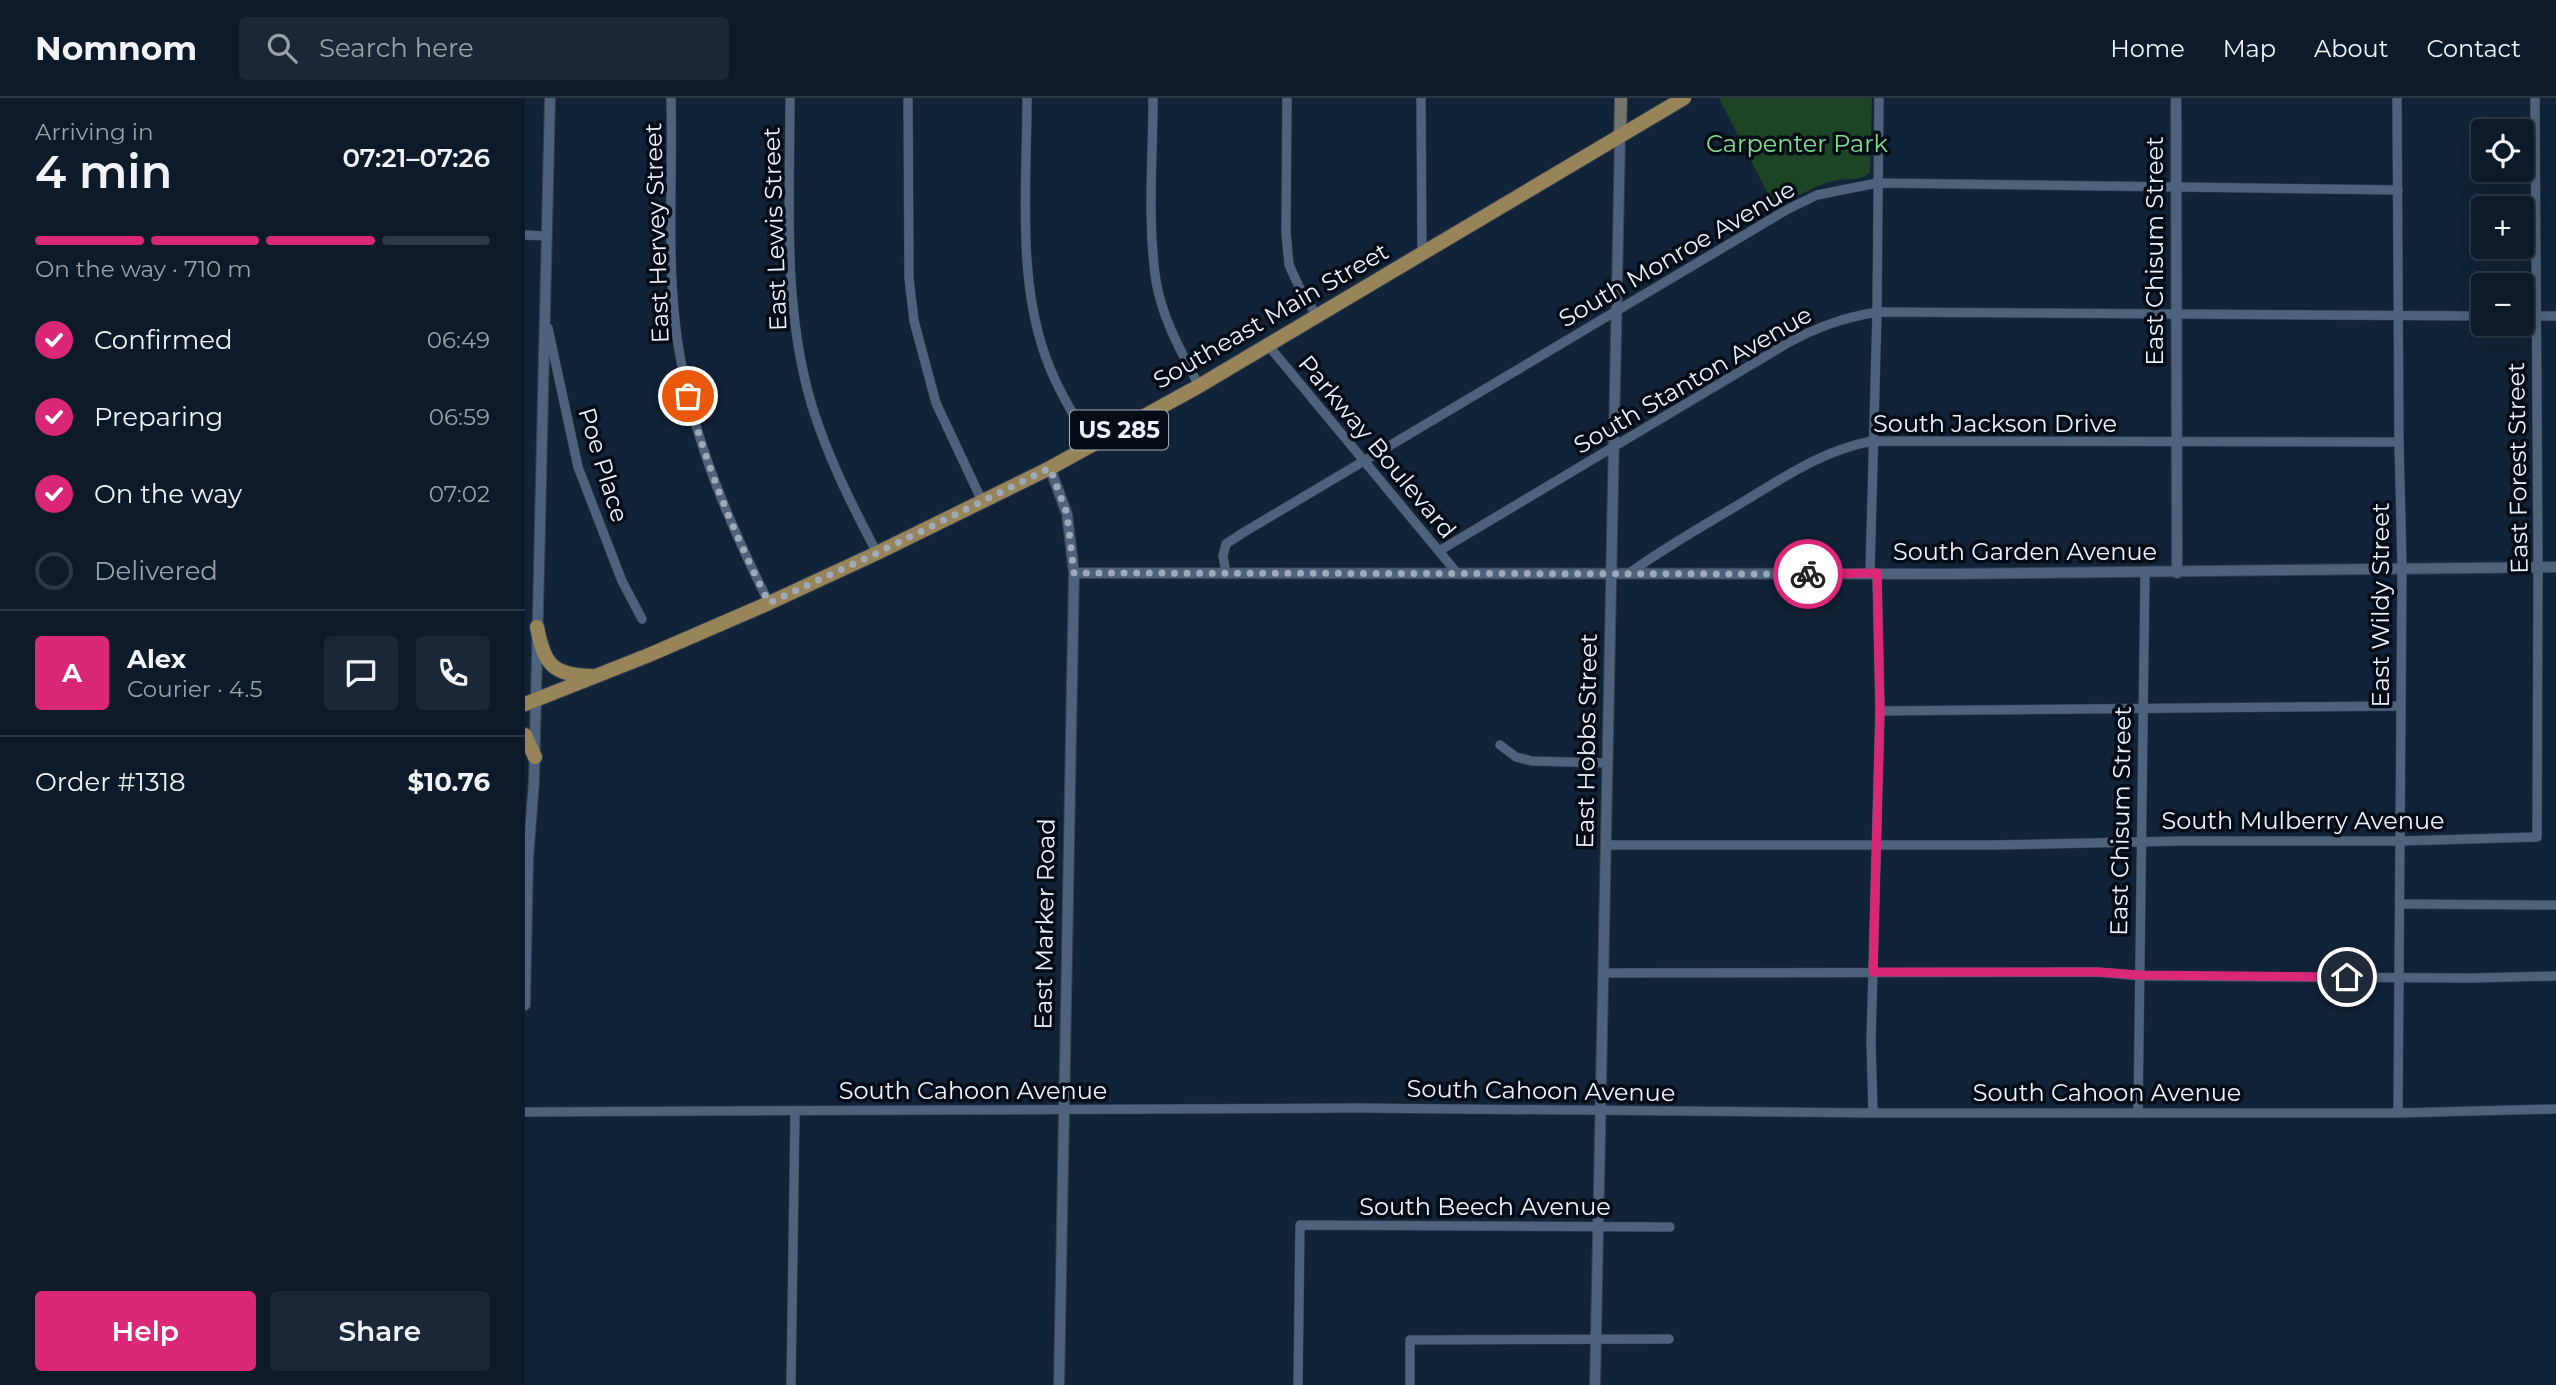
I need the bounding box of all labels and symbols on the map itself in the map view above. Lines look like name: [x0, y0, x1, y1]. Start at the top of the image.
street label: East Hervey Street: [638, 122, 675, 344]
street label: East Lewis Street: [756, 126, 793, 332]
park label: Carpenter Park: [1706, 129, 1889, 158]
street label: East Chisum Street: [2140, 136, 2169, 366]
street label: South Monroe Avenue: [1553, 174, 1800, 333]
street label: Southeast Main Street: [1148, 236, 1394, 395]
street label: South Stanton Avenue: [1569, 300, 1817, 460]
street label: Parkway Boulevard: [1292, 349, 1462, 544]
street label: East Forest Street: [2501, 362, 2534, 574]
pin: [658, 366, 718, 426]
street label: Poe Place: [572, 404, 635, 526]
street label: South Jackson Drive: [1873, 409, 2117, 438]
road number: US 285: [1070, 410, 1168, 450]
street label: East Wildy Street: [2366, 502, 2395, 707]
street label: South Garden Avenue: [1893, 537, 2157, 566]
courier: [1773, 539, 1843, 609]
street label: East Hobbs Street: [1570, 633, 1603, 849]
street label: East Chisum Street: [2104, 706, 2137, 936]
street label: South Mulberry Avenue: [2161, 806, 2445, 835]
street label: East Marker Road: [1028, 818, 1061, 1030]
pin: [2317, 947, 2377, 1007]
street label: South Cahoon Avenue: [1406, 1074, 1676, 1107]
street label: South Cahoon Avenue: [839, 1076, 1107, 1105]
street label: South Cahoon Avenue: [1973, 1078, 2241, 1107]
street label: South Beech Avenue: [1359, 1192, 1611, 1221]

